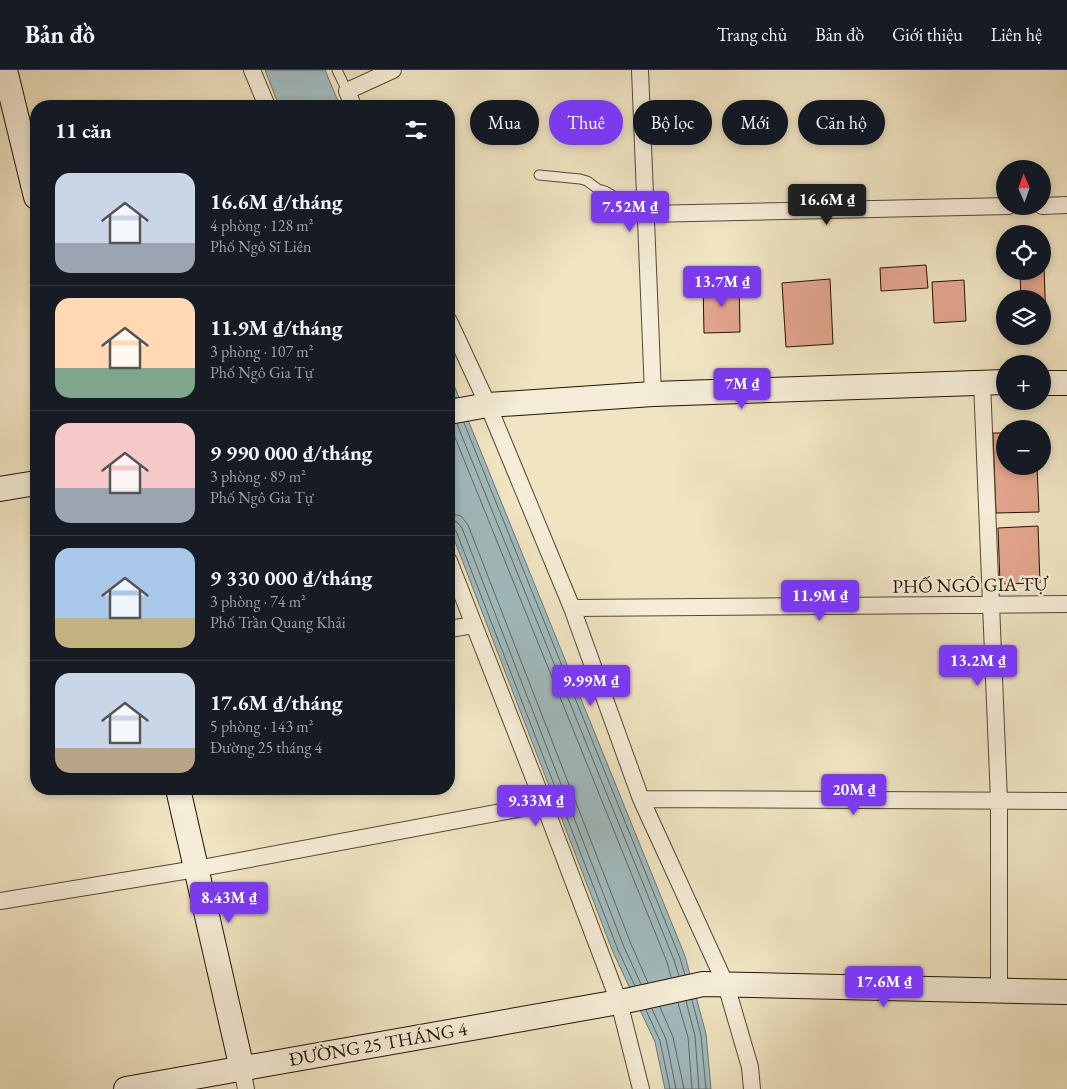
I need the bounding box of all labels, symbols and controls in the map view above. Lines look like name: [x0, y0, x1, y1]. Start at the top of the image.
text: Bản đồ: [25, 19, 95, 50]
text: Trang chủ: [717, 23, 787, 46]
text: Bản đồ: [815, 23, 864, 46]
text: Giới thiệu: [892, 23, 963, 46]
text: Liên hệ: [991, 23, 1042, 46]
chip: Mua: [470, 100, 539, 145]
chip: Thuê: [549, 100, 623, 145]
chip: Bộ lọc: [633, 100, 712, 145]
chip: Mới: [722, 100, 788, 145]
chip: Căn hộ: [798, 100, 885, 145]
icon: filters: [402, 116, 430, 144]
text: 11 căn: [55, 117, 112, 144]
north arrow: [996, 160, 1051, 215]
map controls: [996, 160, 1051, 475]
pin: 16.6M ₫: [781, 184, 873, 226]
text: 16.6M ₫/tháng: [210, 188, 342, 215]
text: 16.6M ₫: [799, 189, 855, 210]
pin: 7.52M ₫: [584, 190, 676, 233]
icon: home: [95, 193, 155, 253]
text: 7.52M ₫: [602, 196, 658, 217]
text: 4 phòng · 128 m²: [210, 215, 314, 236]
button: locate: [996, 225, 1051, 280]
text: Phố Ngô Sĩ Liên: [210, 236, 311, 257]
pin: 13.7M ₫: [676, 266, 768, 308]
text: 13.7M ₫: [694, 271, 750, 292]
button: layers: [996, 290, 1051, 345]
text: 11.9M ₫/tháng: [210, 314, 342, 341]
icon: home: [95, 318, 155, 378]
text: 3 phòng · 107 m²: [210, 341, 314, 362]
button: +: [996, 355, 1051, 410]
text: Phố Ngô Gia Tự: [210, 362, 314, 383]
pin: 7M ₫: [712, 368, 772, 410]
text: 7M ₫: [725, 373, 759, 394]
button: −: [996, 420, 1051, 475]
text: 9 990 000 ₫/tháng: [210, 439, 372, 466]
icon: home: [95, 443, 155, 503]
text: 3 phòng · 89 m²: [210, 466, 306, 487]
text: Phố Ngô Gia Tự: [210, 487, 314, 508]
text: 9 330 000 ₫/tháng: [210, 564, 372, 591]
icon: home: [95, 568, 155, 628]
street label: PHỐ NGÔ GIA TỰ: [892, 571, 1049, 599]
pin: 11.9M ₫: [774, 580, 866, 622]
text: 11.9M ₫: [792, 585, 848, 606]
text: 3 phòng · 74 m²: [210, 591, 306, 612]
text: Phố Trần Quang Khải: [210, 612, 346, 633]
pin: 13.2M ₫: [932, 644, 1024, 687]
text: 13.2M ₫: [950, 650, 1006, 671]
pin: 9.99M ₫: [545, 664, 637, 707]
text: 9.99M ₫: [563, 670, 619, 691]
text: 17.6M ₫/tháng: [210, 689, 342, 716]
icon: home: [95, 693, 155, 753]
text: 5 phòng · 143 m²: [210, 716, 314, 737]
text: Đường 25 tháng 4: [210, 737, 322, 758]
pin: 20M ₫: [819, 774, 889, 816]
text: 20M ₫: [832, 779, 876, 800]
pin: 9.33M ₫: [490, 784, 582, 827]
text: 9.33M ₫: [508, 790, 564, 811]
pin: 8.43M ₫: [183, 882, 275, 924]
text: 8.43M ₫: [201, 887, 257, 908]
pin: 17.6M ₫: [838, 966, 930, 1008]
text: 17.6M ₫: [856, 971, 912, 992]
street label: ĐƯỜNG 25 THÁNG 4: [287, 1016, 470, 1072]

